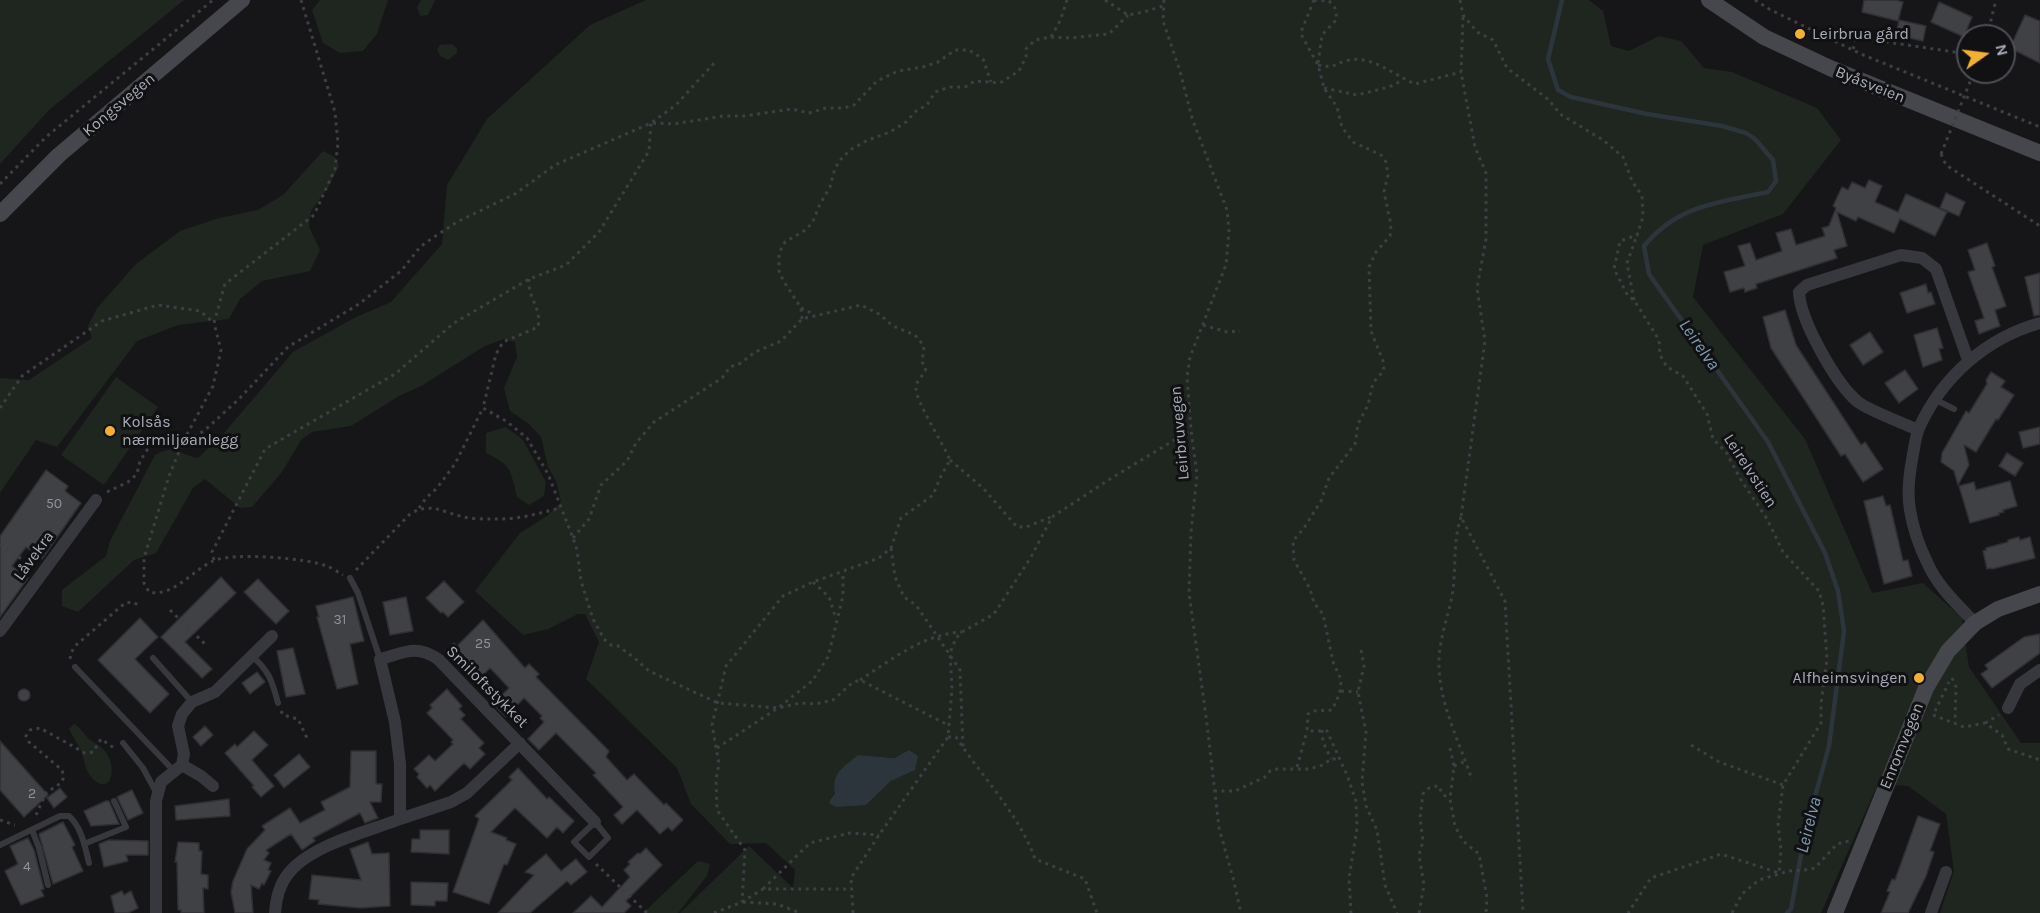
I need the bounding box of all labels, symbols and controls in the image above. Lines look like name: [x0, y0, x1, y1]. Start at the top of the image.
place label: Leirbrua gård: [1812, 24, 1909, 44]
north arrow: [1956, 24, 2016, 84]
marker: Leirbrua gård: [1793, 27, 1807, 41]
text: N: [1991, 42, 2013, 58]
street label: Byåsveien: [1832, 62, 1908, 108]
street label: Kongsvegen: [79, 69, 159, 141]
water label: Leirelva: [1674, 315, 1724, 375]
street label: Leirbruvegen: [1166, 385, 1194, 481]
place label: Kolsås nærmiljøanlegg: [122, 412, 238, 450]
marker: Kolsås nærmiljøanlegg: [103, 424, 117, 438]
street label: Leirelvstien: [1719, 431, 1781, 511]
house number: 50: [46, 496, 62, 512]
street label: Låvekra: [10, 528, 58, 584]
house number: 31: [334, 612, 346, 628]
house number: 25: [475, 636, 491, 652]
street label: Smiloftstykket: [442, 642, 532, 732]
place label: Alfheimsvingen: [1792, 668, 1907, 688]
marker: Alfheimsvingen: [1912, 671, 1926, 685]
street label: Enromvegen: [1876, 700, 1928, 792]
house number: 2: [28, 786, 36, 802]
water label: Leirelva: [1792, 795, 1826, 855]
house number: 4: [23, 859, 31, 875]

